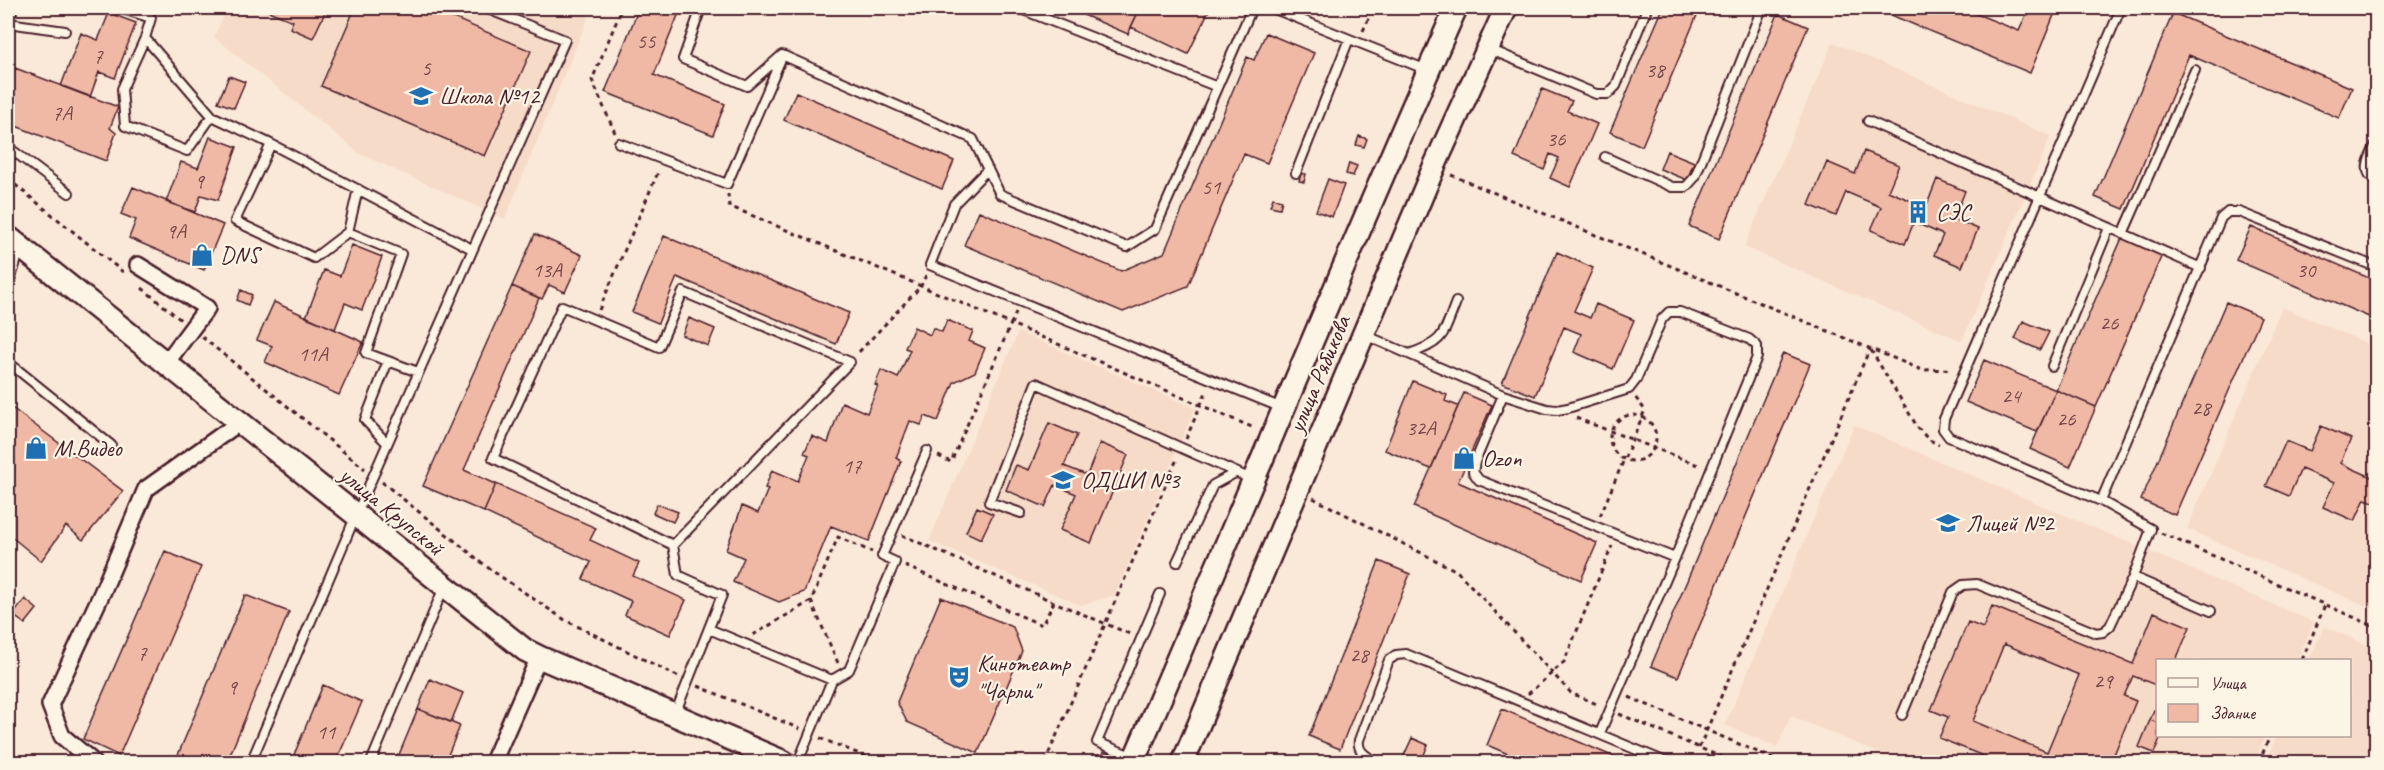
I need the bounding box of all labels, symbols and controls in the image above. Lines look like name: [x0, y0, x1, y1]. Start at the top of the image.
house number: 55: [637, 28, 657, 54]
house number: 7: [93, 43, 104, 69]
house number: 5: [421, 55, 432, 81]
house number: 38: [1646, 57, 1667, 83]
place label: Школа №12: [439, 81, 541, 111]
school or university icon: Школа №12: [408, 83, 434, 109]
house number: 7А: [52, 100, 73, 126]
house number: 36: [1547, 126, 1566, 152]
house number: 9: [194, 168, 205, 194]
house number: 51: [1202, 174, 1222, 200]
place label: СЭС: [1936, 197, 1973, 227]
building icon: СЭС: [1905, 199, 1931, 225]
house number: 9А: [166, 218, 187, 244]
place label: DNS: [220, 240, 262, 270]
shop icon: DNS: [189, 242, 215, 268]
house number: 13А: [532, 257, 563, 283]
house number: 30: [2297, 257, 2317, 283]
street label: улица Рябикова: [1280, 310, 1358, 439]
house number: 26: [2100, 310, 2119, 336]
house number: 11А: [298, 341, 329, 367]
house number: 24: [2002, 383, 2023, 409]
house number: 28: [2192, 395, 2213, 421]
house number: 26: [2057, 406, 2076, 432]
house number: 32А: [1406, 415, 1437, 441]
place label: М.Видео: [54, 433, 123, 463]
shop icon: М.Видео: [23, 435, 49, 461]
place label: Ozon: [1482, 443, 1522, 473]
shop icon: Ozon: [1451, 445, 1477, 471]
house number: 17: [843, 453, 863, 479]
street label: улица Крупской: [332, 458, 452, 564]
place label: ОДШИ №3: [1081, 465, 1182, 495]
school or university icon: ОДШИ №3: [1050, 467, 1076, 493]
place label: Лицей №2: [1966, 508, 2056, 538]
school or university icon: Лицей №2: [1935, 510, 1961, 536]
house number: 7: [137, 640, 148, 666]
house number: 28: [1350, 642, 1371, 668]
place label: Кинотеатр "Чарли": [977, 648, 1071, 706]
legend: [2156, 659, 2351, 737]
theatre icon: Кинотеатр "Чарли": [946, 664, 972, 690]
house number: 29: [2094, 668, 2114, 694]
text: Улица: [2210, 672, 2247, 694]
house number: 9: [227, 674, 238, 700]
text: Здание: [2210, 702, 2256, 724]
house number: 11: [317, 719, 337, 745]

